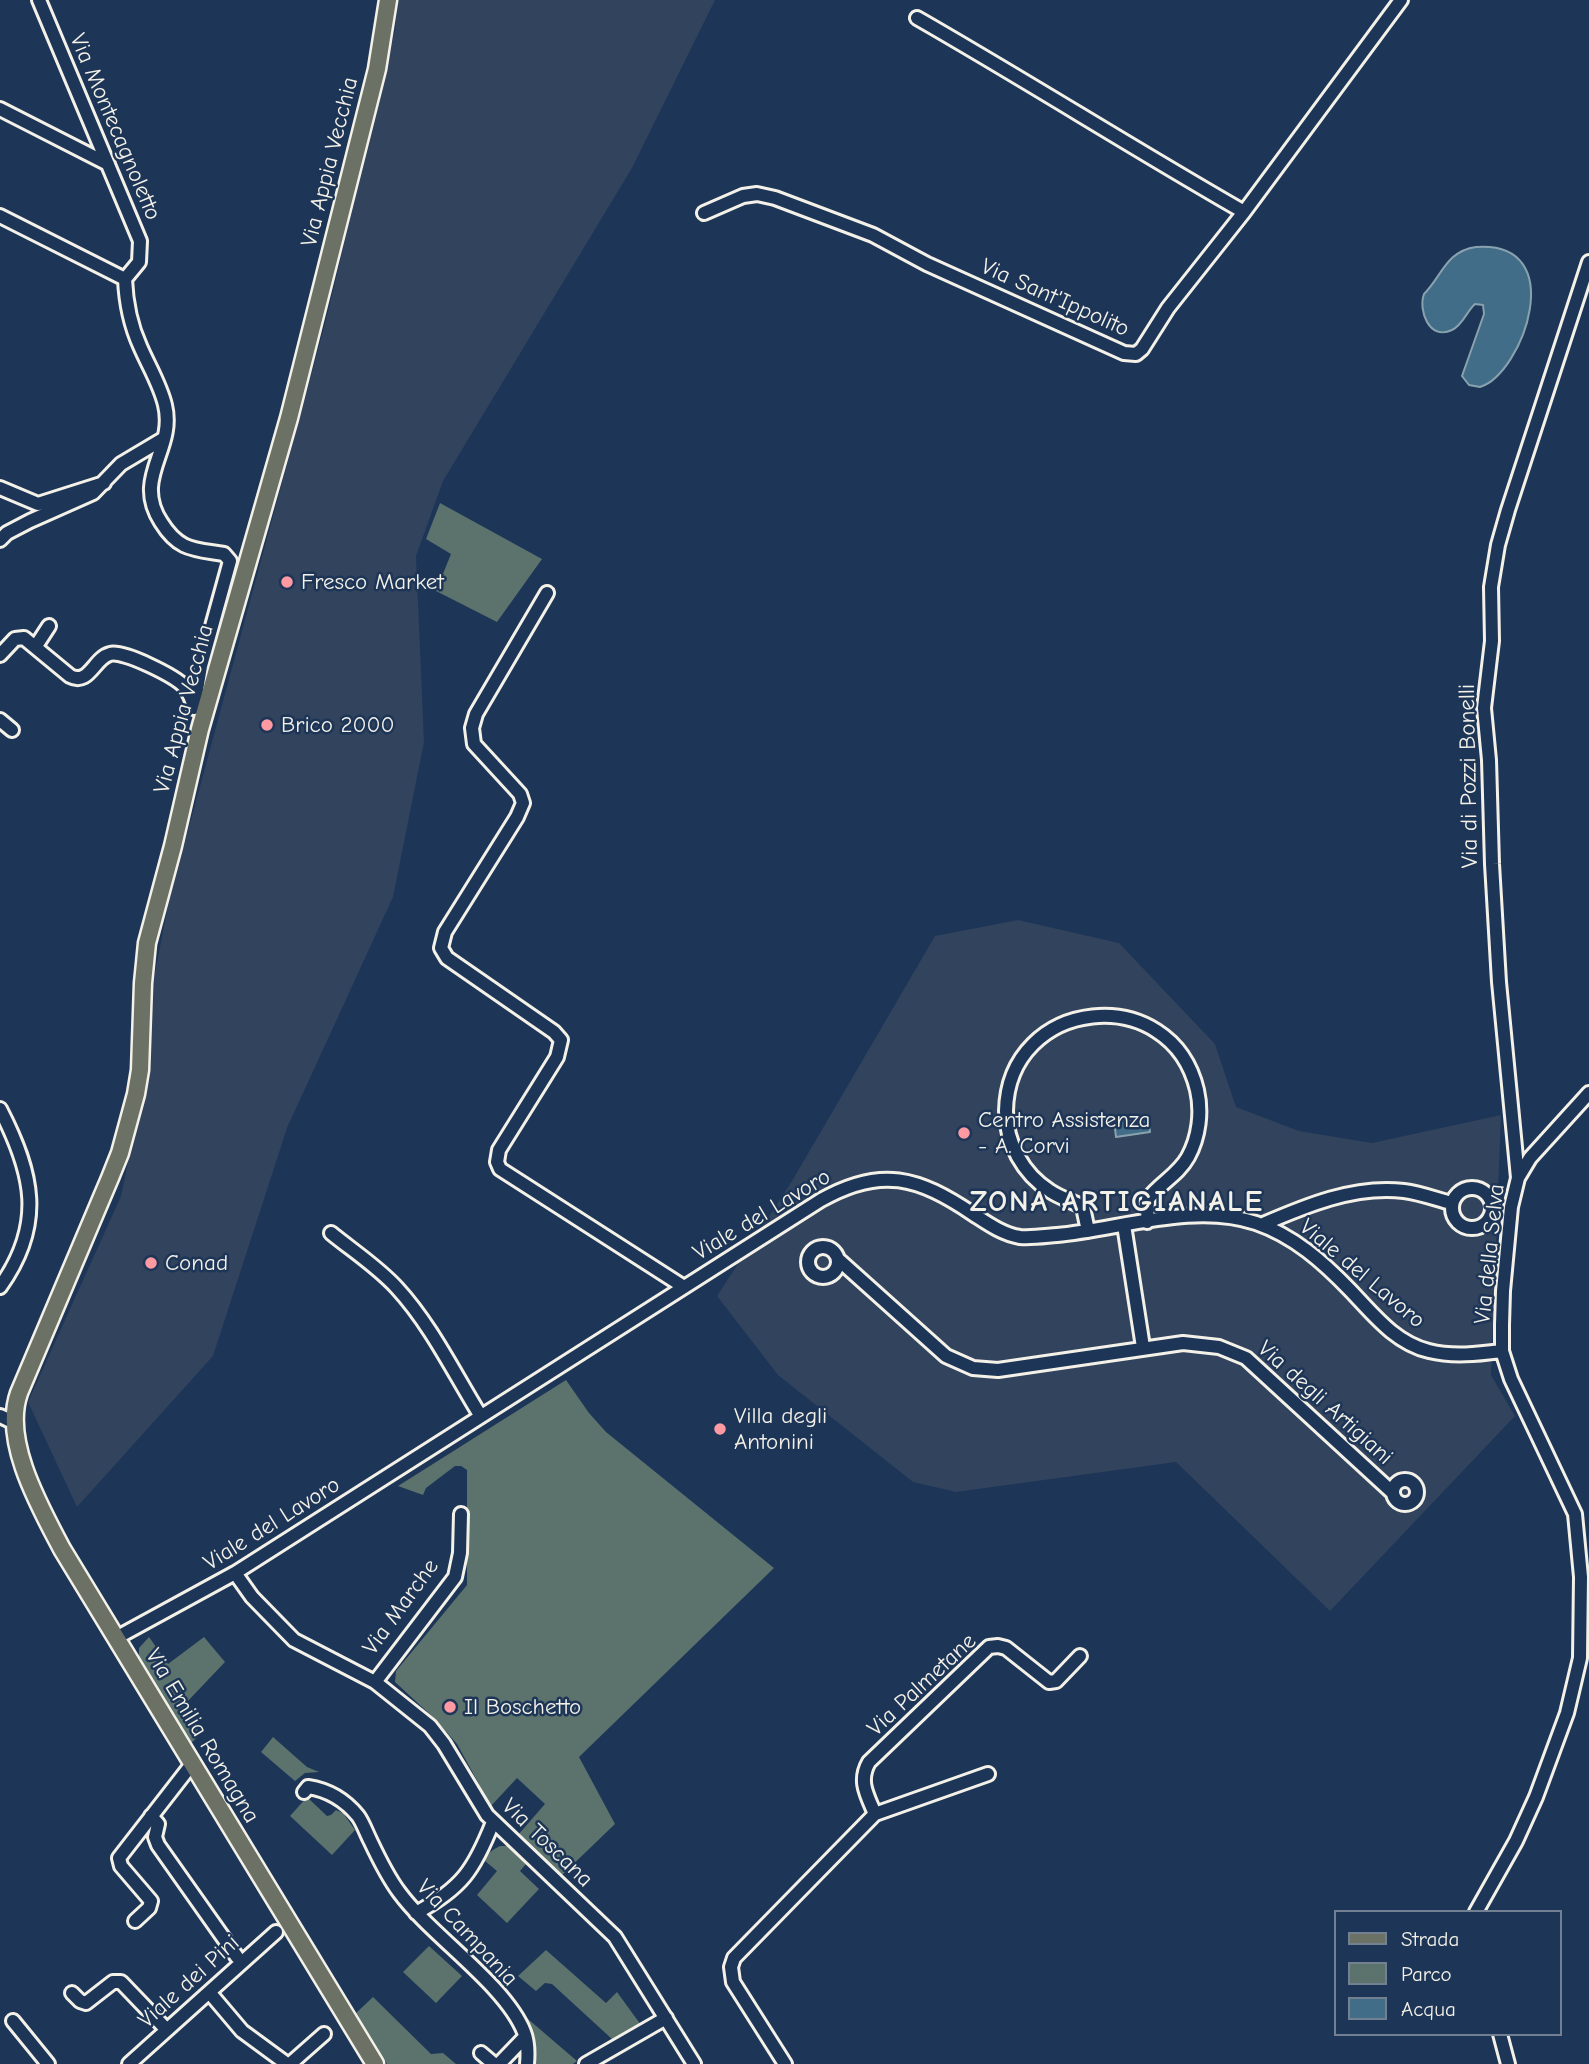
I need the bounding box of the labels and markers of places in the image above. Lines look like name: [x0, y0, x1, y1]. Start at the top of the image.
place label: Fresco Market: [301, 568, 444, 596]
marker: Fresco Market: [279, 574, 295, 590]
place label: Brico 2000: [281, 711, 395, 739]
marker: Brico 2000: [259, 717, 275, 733]
place label: Centro Assistenza - A. Corvi: [978, 1106, 1150, 1160]
marker: Centro Assistenza - A. Corvi: [956, 1125, 972, 1141]
place label: Conad: [165, 1249, 228, 1277]
marker: Conad: [143, 1255, 159, 1271]
place label: Villa degli Antonini: [734, 1402, 827, 1456]
marker: Villa degli Antonini: [712, 1421, 728, 1437]
place label: Il Boschetto: [464, 1693, 581, 1721]
marker: Il Boschetto: [442, 1699, 458, 1715]

